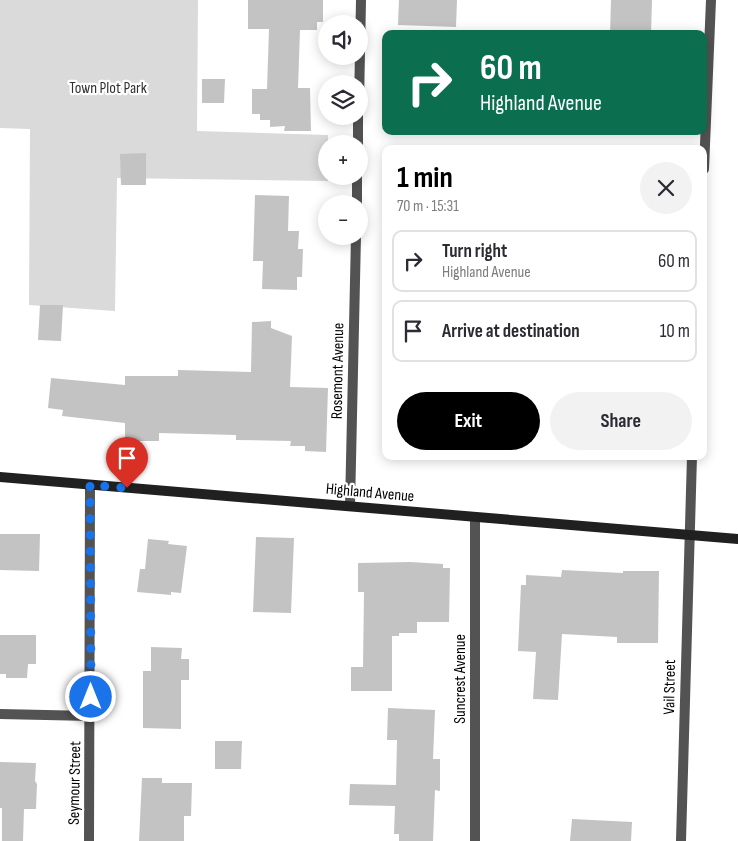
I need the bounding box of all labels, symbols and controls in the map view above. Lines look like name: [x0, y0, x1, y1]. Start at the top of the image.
map controls: [318, 15, 368, 245]
button: sound: [318, 15, 368, 65]
text: 60 m: [480, 47, 542, 90]
icon: right: [397, 50, 462, 115]
button: layers: [318, 75, 368, 125]
park label: Town Plot Park: [69, 79, 147, 98]
text: Highland Avenue: [480, 90, 602, 117]
button: +: [318, 135, 368, 185]
text: 1 min: [397, 160, 453, 196]
button: close: [640, 162, 692, 214]
button: −: [318, 195, 368, 245]
text: 70 m · 15:31: [397, 197, 459, 216]
text: Turn right: [442, 240, 507, 263]
icon: right: [399, 247, 427, 275]
text: 60 m: [658, 250, 690, 273]
text: Highland Avenue: [442, 263, 531, 282]
icon: arrive: [399, 317, 427, 345]
text: Arrive at destination: [442, 320, 580, 343]
text: 10 m: [660, 320, 690, 343]
street label: Rosemont Avenue: [328, 323, 348, 419]
button: Exit: [397, 392, 540, 450]
button: Share: [550, 392, 692, 450]
pin: [106, 437, 148, 488]
icon: arrive: [113, 444, 141, 472]
street label: Highland Avenue: [325, 480, 415, 506]
street label: Suncrest Avenue: [451, 634, 470, 724]
street label: Vail Street: [660, 659, 680, 715]
position arrow: [64, 670, 116, 722]
street label: Seymour Street: [65, 741, 85, 825]

